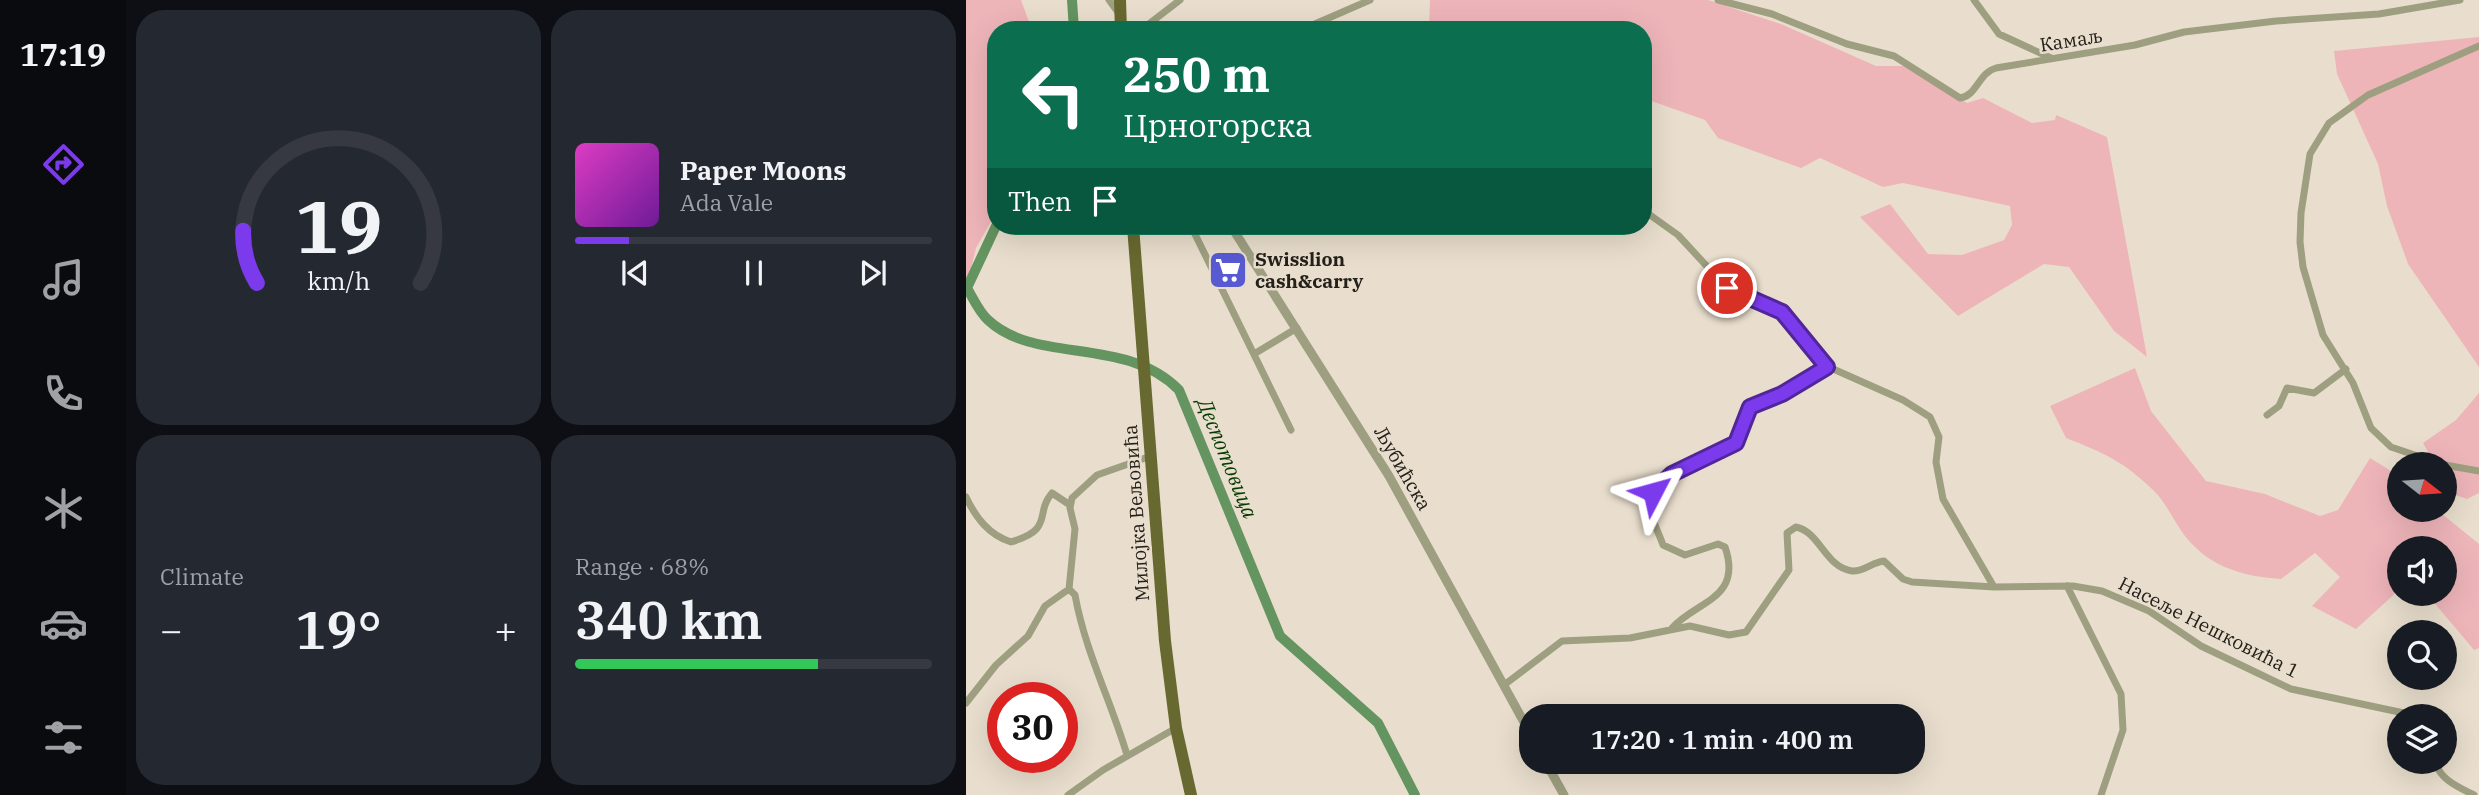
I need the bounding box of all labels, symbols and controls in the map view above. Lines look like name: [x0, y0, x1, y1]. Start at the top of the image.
street label: Камаљ: [2038, 23, 2104, 57]
text: 17:19: [20, 33, 106, 75]
text: 250 m: [1123, 42, 1270, 105]
icon: left: [1008, 49, 1099, 140]
text: Црногорска: [1123, 104, 1312, 146]
icon: directions: [39, 140, 88, 189]
text: Paper Moons: [680, 153, 847, 187]
text: 19: [295, 179, 382, 274]
icon: arrive: [1086, 182, 1124, 220]
text: Then: [1008, 184, 1072, 218]
text: Ada Vale: [680, 187, 773, 217]
place label: Swisslion cash&carry: [1255, 247, 1363, 293]
supermarket icon: Swisslion cash&carry: [1207, 249, 1249, 291]
icon: previous: [616, 254, 654, 292]
icon: pause: [735, 254, 773, 292]
icon: next: [854, 254, 892, 292]
icon: music: [39, 255, 88, 304]
pin: [1697, 258, 1757, 318]
text: km/h: [307, 264, 370, 297]
icon: arrive: [1708, 269, 1746, 307]
icon: phone: [39, 369, 88, 418]
water label: Деспотовица: [1190, 392, 1265, 523]
street label: Љубићска: [1369, 421, 1437, 515]
street label: Милојка Вељовића: [1118, 424, 1154, 602]
north arrow: [2387, 452, 2457, 522]
map controls: [2387, 452, 2457, 774]
position arrow: [1616, 455, 1690, 529]
icon: climate: [39, 484, 88, 533]
button: sound: [2387, 536, 2457, 606]
text: Range · 68%: [575, 551, 709, 581]
text: Climate: [160, 561, 244, 591]
street label: Насеље Нешковића 1: [2115, 571, 2303, 683]
text: 340 km: [575, 586, 763, 653]
text: 19°: [295, 596, 382, 663]
icon: car: [39, 599, 88, 648]
text: −: [160, 605, 183, 654]
text: +: [494, 605, 517, 654]
button: search: [2387, 620, 2457, 690]
speed limit sign: 30: [987, 682, 1078, 773]
button: layers: [2387, 704, 2457, 774]
icon: filters: [39, 713, 88, 762]
text: 17:20 · 1 min · 400 m: [1591, 722, 1853, 756]

